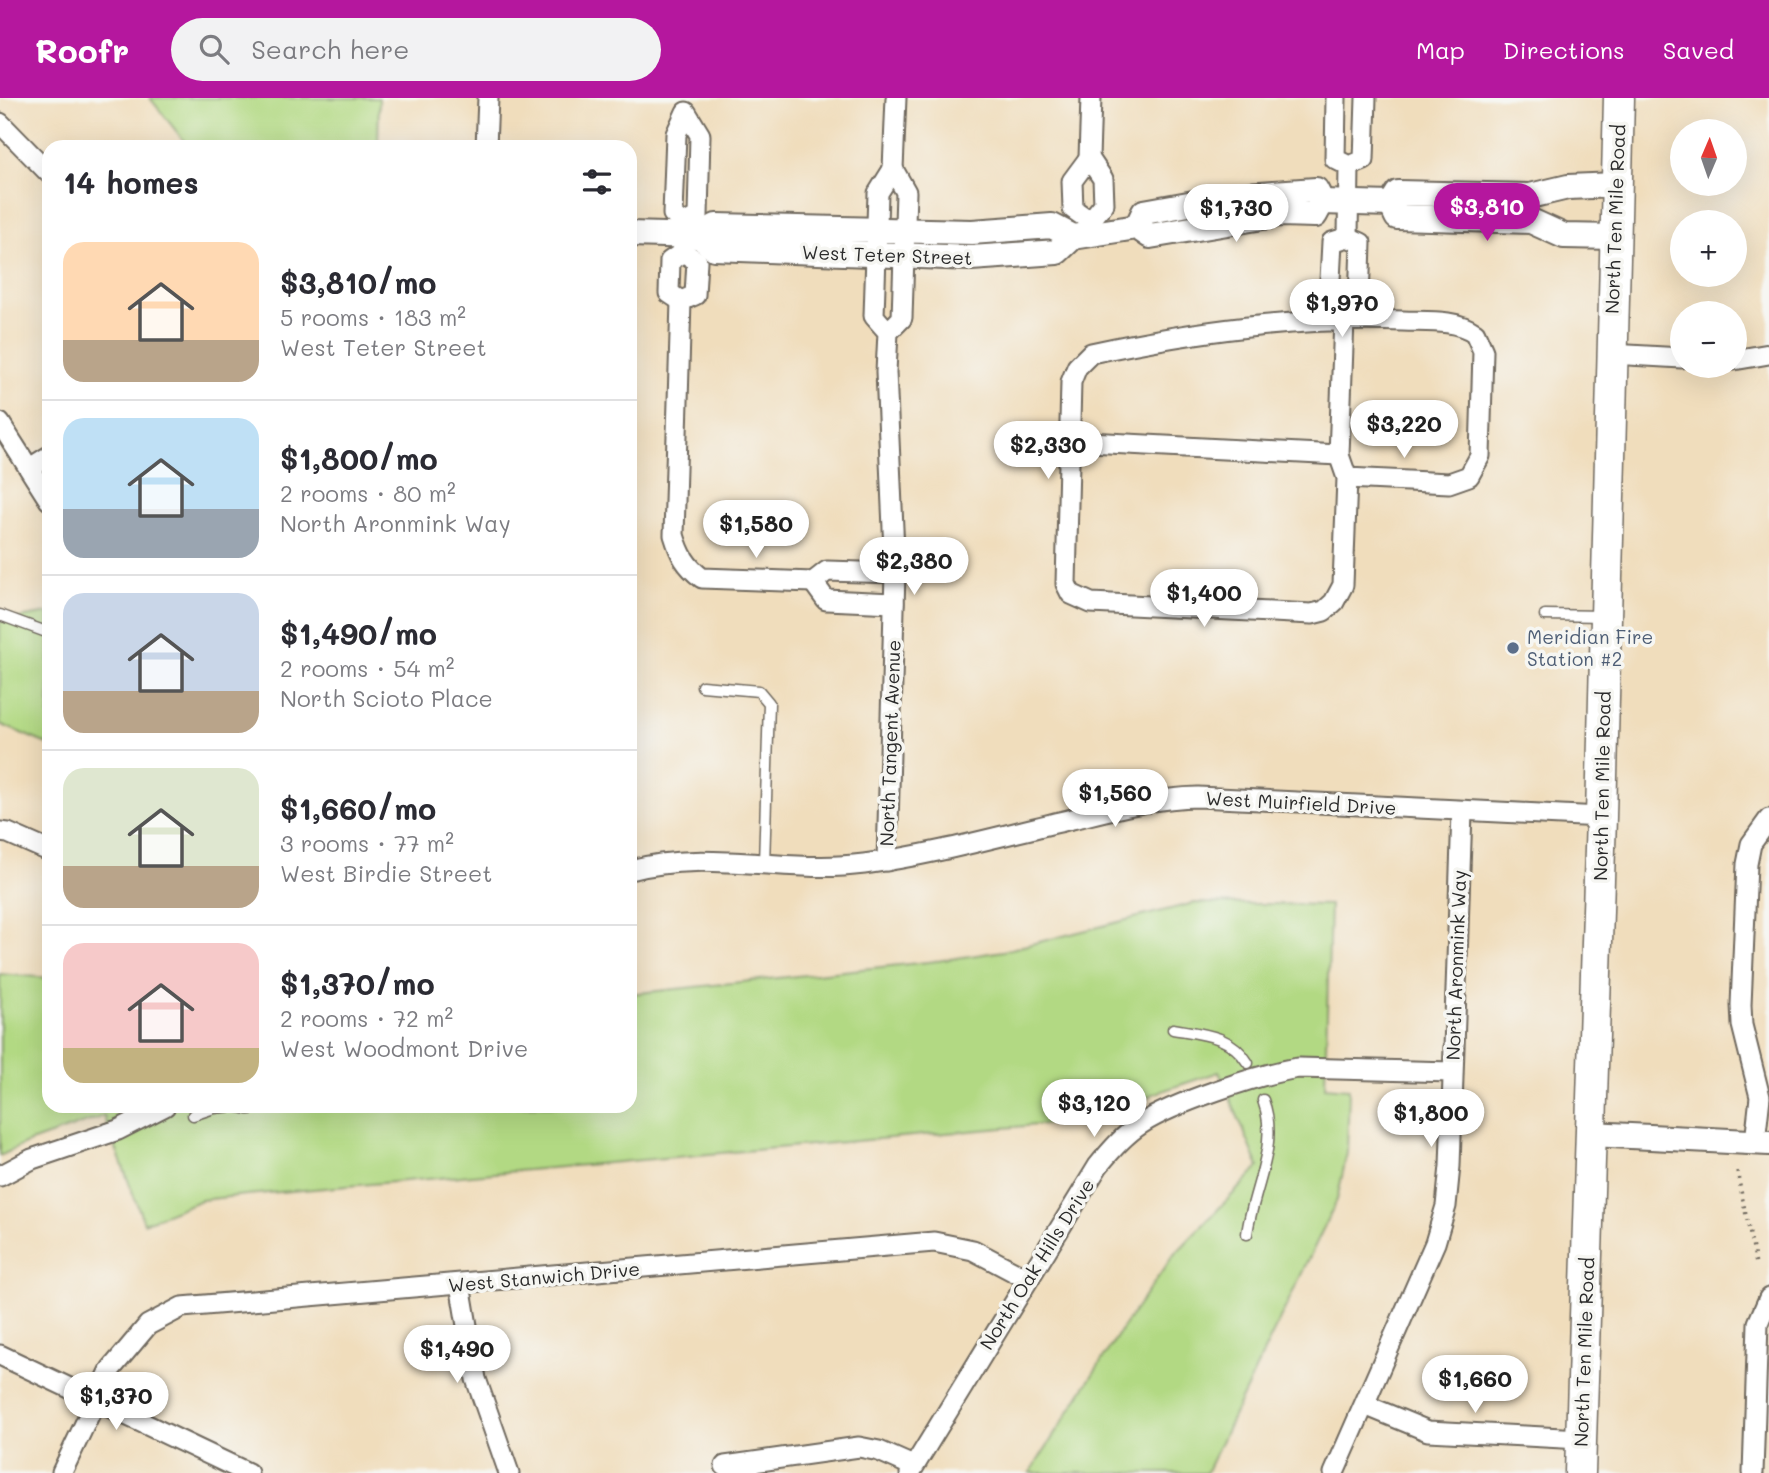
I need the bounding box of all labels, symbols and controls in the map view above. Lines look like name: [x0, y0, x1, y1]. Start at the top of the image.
search box: [171, 18, 661, 81]
text: Roofr: [35, 28, 129, 71]
icon: search: [195, 30, 233, 68]
text: Search here: [251, 32, 409, 66]
text: Map: [1416, 34, 1465, 65]
text: Directions: [1503, 34, 1625, 65]
text: Saved: [1663, 34, 1734, 65]
north arrow: [1670, 119, 1746, 196]
map controls: [1670, 119, 1747, 378]
street label: North Ten Mile Road: [1599, 124, 1630, 314]
text: 14 homes: [63, 162, 199, 202]
icon: filters: [578, 163, 616, 201]
pin: $1,730: [1179, 184, 1293, 244]
pin: $3,810: [1430, 184, 1544, 243]
text: $3,810: [1450, 191, 1524, 221]
text: $1,730: [1200, 192, 1272, 222]
button: +: [1670, 210, 1747, 287]
street label: West Teter Street: [801, 239, 973, 270]
text: $3,810/mo: [280, 262, 436, 302]
icon: home: [119, 270, 203, 354]
pin: $1,970: [1285, 280, 1399, 339]
text: $1,970: [1306, 287, 1378, 317]
button: −: [1670, 301, 1747, 378]
text: 5 rooms · 183 m²: [280, 302, 466, 332]
text: West Teter Street: [280, 332, 487, 362]
pin: $3,220: [1347, 400, 1461, 460]
text: $3,220: [1366, 408, 1442, 438]
pin: $2,330: [991, 422, 1105, 481]
text: $2,330: [1010, 429, 1086, 459]
text: $1,800/mo: [280, 438, 438, 478]
icon: home: [119, 446, 203, 530]
text: 2 rooms · 80 m²: [280, 478, 456, 508]
pin: $1,580: [699, 500, 813, 560]
text: North Aronmink Way: [280, 508, 511, 538]
text: $1,580: [719, 508, 793, 538]
pin: $2,380: [857, 538, 971, 597]
text: $2,380: [876, 545, 952, 575]
pin: $1,400: [1147, 570, 1261, 629]
text: $1,400: [1166, 577, 1242, 607]
text: $1,490/mo: [280, 613, 437, 653]
icon: home: [119, 621, 203, 705]
place label: Meridian Fire Station #2: [1527, 624, 1653, 671]
street label: North Tangent Avenue: [873, 639, 906, 847]
marker: Meridian Fire Station #2: [1505, 640, 1521, 656]
text: 2 rooms · 54 m²: [280, 653, 455, 683]
text: North Scioto Place: [280, 683, 493, 713]
street label: North Ten Mile Road: [1587, 691, 1616, 881]
pin: $1,560: [1058, 770, 1172, 829]
text: $1,560: [1078, 777, 1152, 807]
street label: West Muirfield Drive: [1205, 785, 1397, 820]
text: $1,660/mo: [280, 788, 436, 828]
icon: home: [119, 796, 203, 880]
text: 3 rooms · 77 m²: [280, 828, 454, 858]
text: West Birdie Street: [280, 858, 492, 888]
street label: North Aronmink Way: [1440, 869, 1471, 1061]
text: $1,370/mo: [280, 963, 435, 1003]
icon: home: [119, 971, 203, 1055]
text: 2 rooms · 72 m²: [280, 1003, 453, 1033]
text: West Woodmont Drive: [280, 1033, 528, 1063]
pin: $3,120: [1037, 1080, 1151, 1139]
text: $3,120: [1058, 1087, 1130, 1117]
pin: $1,800: [1374, 1090, 1488, 1149]
text: $1,800: [1393, 1097, 1469, 1127]
street label: North Oak Hills Drive: [974, 1173, 1099, 1354]
street label: West Stanwich Drive: [447, 1256, 641, 1297]
street label: North Ten Mile Road: [1568, 1257, 1599, 1447]
pin: $1,490: [400, 1326, 514, 1385]
text: $1,490: [420, 1333, 494, 1363]
pin: $1,660: [1418, 1356, 1532, 1415]
text: $1,660: [1438, 1363, 1512, 1393]
pin: $1,370: [59, 1372, 173, 1432]
text: $1,370: [80, 1380, 152, 1410]

